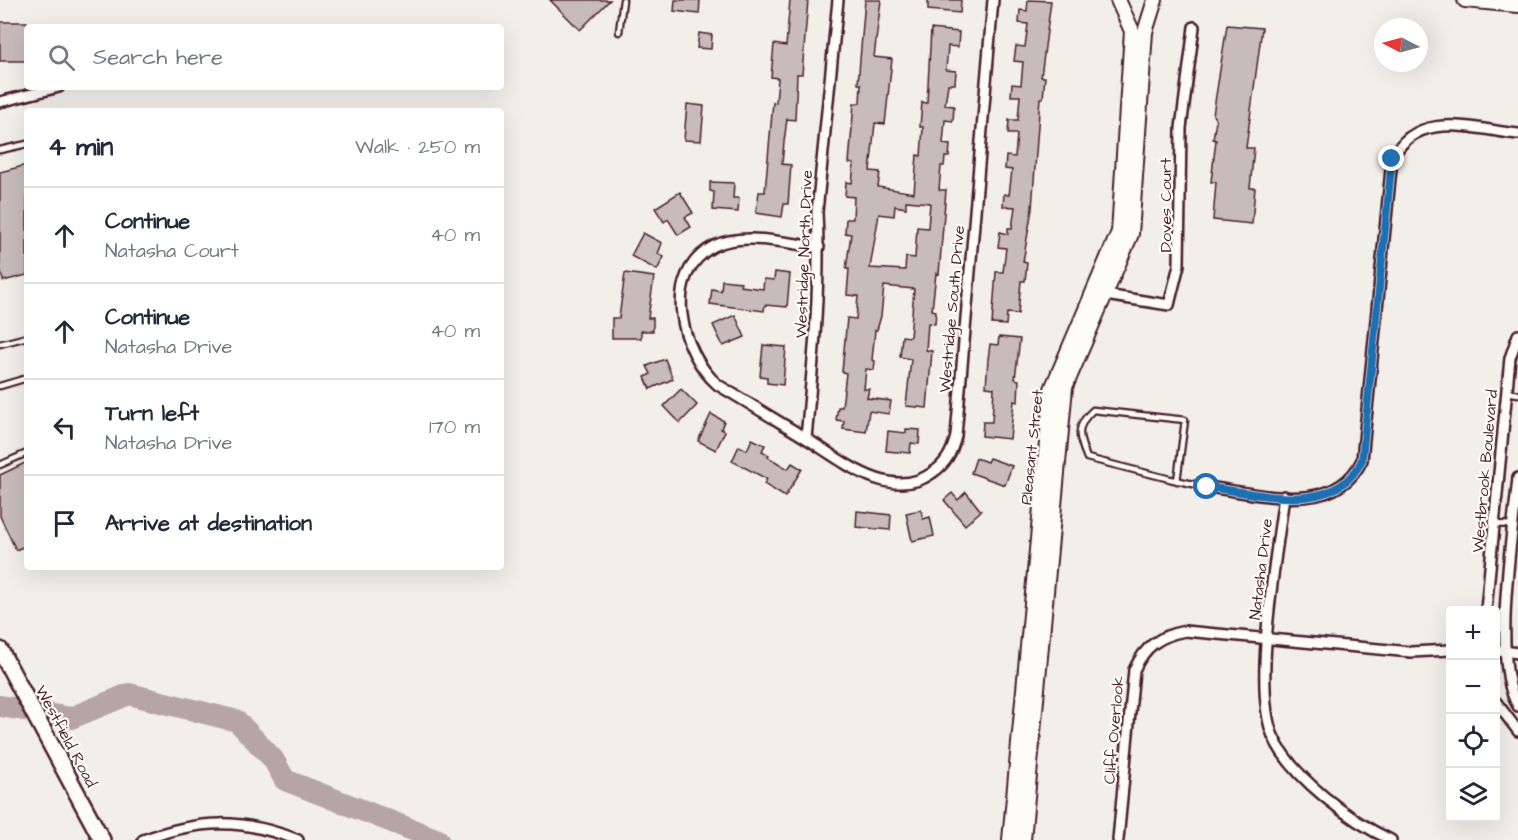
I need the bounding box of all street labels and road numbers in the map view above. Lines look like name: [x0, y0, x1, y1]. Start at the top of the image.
street label: Doves Court: [1155, 157, 1177, 252]
street label: Westridge North Drive: [790, 169, 819, 339]
street label: Westridge South Drive: [934, 224, 971, 394]
street label: Pleasant Street: [1015, 388, 1049, 506]
street label: Westbrook Boulevard: [1467, 389, 1503, 553]
street label: Natasha Drive: [1244, 517, 1278, 621]
street label: Cliff Overlook: [1098, 675, 1130, 785]
street label: Westfield Road: [30, 682, 102, 791]

